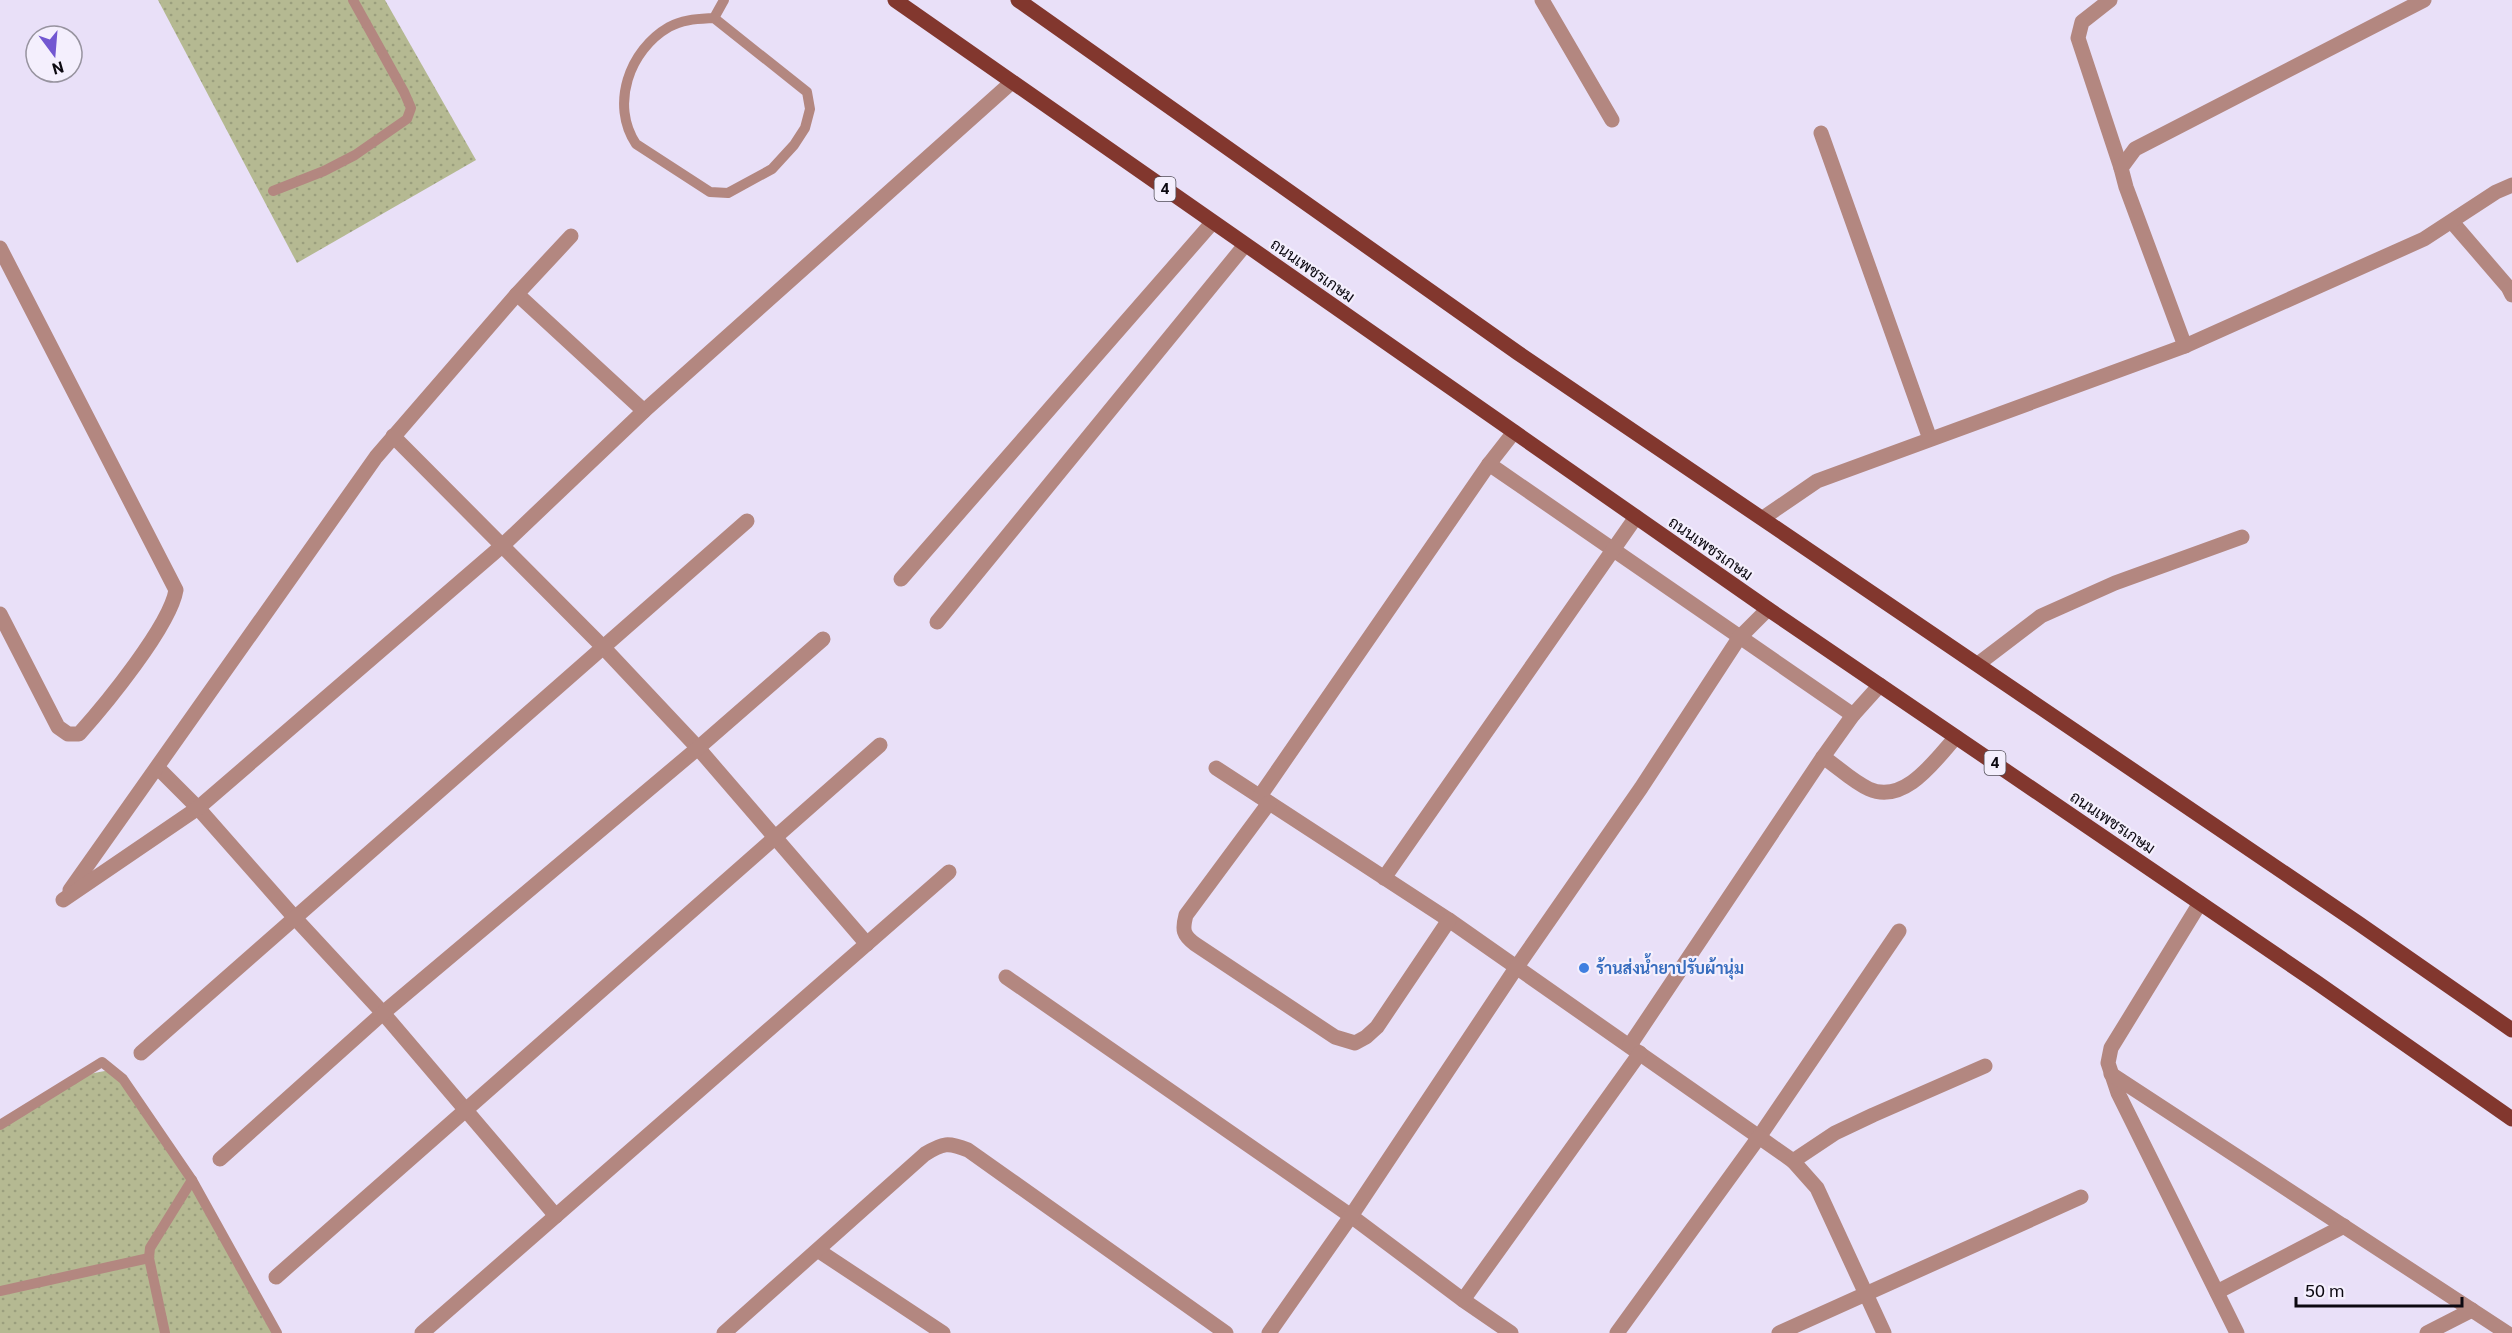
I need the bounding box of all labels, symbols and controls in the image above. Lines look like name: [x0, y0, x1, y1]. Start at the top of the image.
north arrow: [24, 24, 84, 84]
text: N: [50, 57, 67, 81]
road number: 4: [1154, 177, 1176, 201]
street label: ถนนเพชรเกษม: [1267, 233, 1360, 306]
street label: ถนนเพชรเกษม: [1665, 511, 1758, 584]
road number: 4: [1984, 751, 2006, 775]
street label: ถนนเพชรเกษม: [2067, 785, 2160, 858]
place label: ร้านส่งน้ำยาปรับผ้านุ่ม: [1596, 953, 1744, 980]
marker: ร้านส่งน้ำยาปรับผ้านุ่ม: [1577, 961, 1591, 975]
scale bar: [2296, 1270, 2462, 1308]
text: 50 m: [2305, 1278, 2344, 1301]

